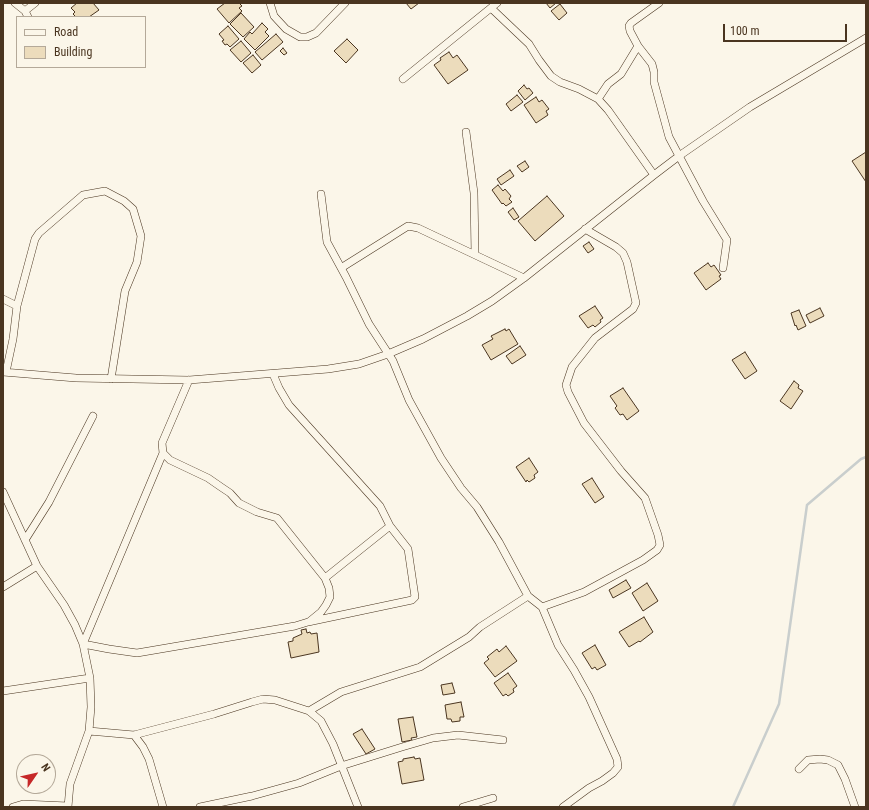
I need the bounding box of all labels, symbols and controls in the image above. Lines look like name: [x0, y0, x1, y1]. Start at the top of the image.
legend: [16, 16, 146, 68]
scale bar: [725, 16, 849, 42]
text: 100 m: [730, 24, 760, 38]
text: Road: [54, 25, 78, 39]
text: Building: [54, 45, 92, 59]
north arrow: [16, 754, 56, 794]
text: N: [38, 761, 53, 774]

